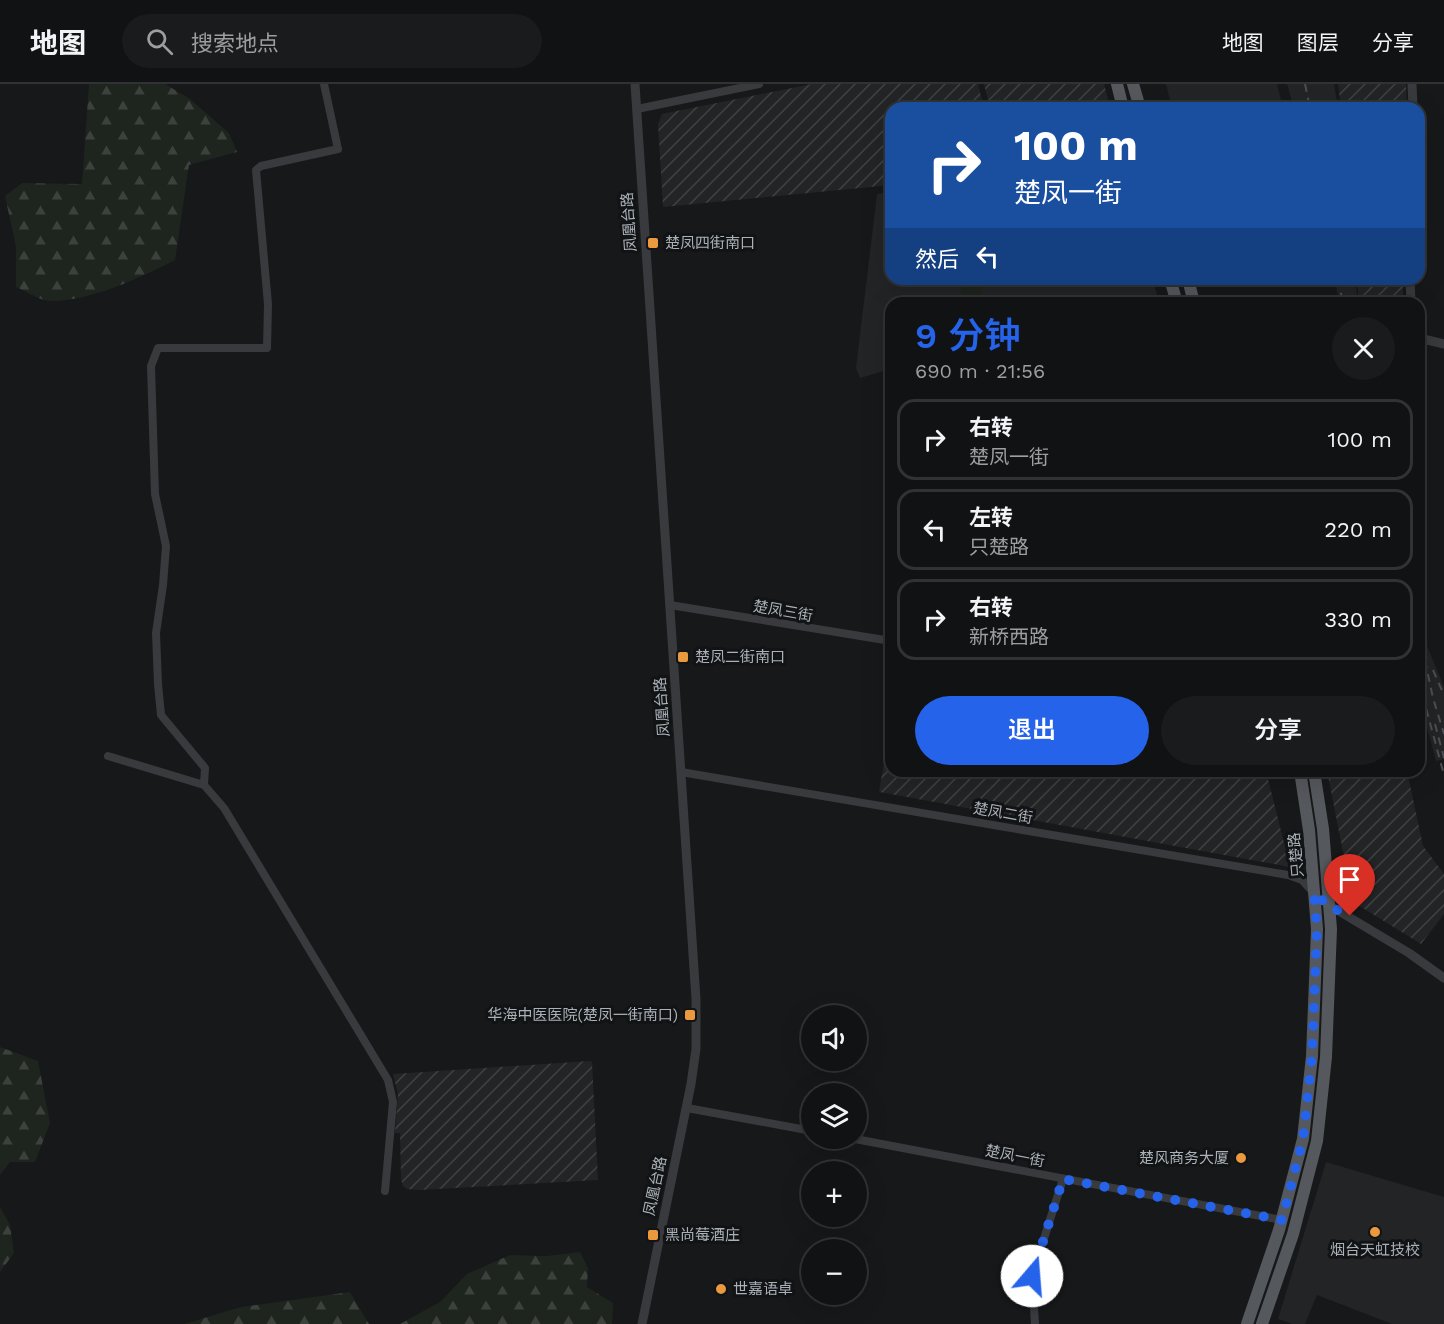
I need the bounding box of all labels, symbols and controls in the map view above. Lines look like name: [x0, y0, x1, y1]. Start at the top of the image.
search box: [122, 14, 542, 68]
icon: search: [143, 25, 176, 58]
text: 地图: [30, 27, 86, 60]
text: 地图: [1222, 30, 1264, 55]
text: 图层: [1297, 30, 1339, 55]
text: 分享: [1372, 30, 1414, 55]
text: 搜索地点: [191, 31, 279, 56]
text: 100 m: [1014, 121, 1138, 170]
icon: right: [915, 126, 993, 204]
text: 楚凤一街: [1014, 177, 1122, 209]
street label: 凤凰台路: [618, 191, 640, 253]
place label: 楚凤四街南口: [665, 234, 755, 252]
marker: 楚凤四街南口: [646, 236, 660, 250]
icon: left: [971, 240, 1004, 273]
text: 然后: [915, 247, 959, 272]
text: 9 分钟: [915, 315, 1020, 357]
button: close: [1332, 317, 1395, 380]
text: 690 m · 21:56: [915, 359, 1045, 383]
text: 右转: [969, 415, 1013, 440]
icon: right: [918, 423, 951, 456]
text: 100 m: [1328, 427, 1392, 452]
text: 楚凤一街: [969, 445, 1049, 469]
text: 左转: [969, 505, 1013, 530]
icon: left: [918, 513, 951, 546]
text: 220 m: [1324, 517, 1392, 542]
text: 只楚路: [969, 535, 1029, 559]
text: 右转: [969, 595, 1013, 620]
street label: 楚凤三街: [752, 597, 814, 625]
icon: right: [918, 603, 951, 636]
text: 330 m: [1324, 607, 1392, 632]
text: 新桥西路: [969, 625, 1049, 649]
place label: 楚凤二街南口: [695, 648, 785, 666]
marker: 楚凤二街南口: [676, 650, 690, 664]
street label: 凤凰台路: [651, 676, 673, 738]
button: 退出: [915, 696, 1149, 765]
button: 分享: [1161, 696, 1395, 765]
street label: 楚凤二街: [972, 799, 1034, 827]
street label: 只楚路: [1285, 832, 1307, 878]
pin: [1324, 854, 1375, 916]
icon: arrive: [1333, 863, 1366, 896]
map controls: [801, 1005, 867, 1305]
button: sound: [801, 1005, 867, 1071]
place label: 华海中医医院(楚凤一街南口): [487, 1006, 678, 1024]
marker: 华海中医医院(楚凤一街南口): [683, 1008, 697, 1022]
button: layers: [801, 1083, 867, 1149]
street label: 楚凤一街: [984, 1141, 1046, 1171]
place label: 楚风商务大厦: [1139, 1149, 1229, 1167]
marker: 楚风商务大厦: [1234, 1151, 1248, 1165]
street label: 凤凰台路: [640, 1155, 670, 1217]
button: +: [801, 1161, 867, 1227]
marker: 烟台天虹技校: [1368, 1225, 1382, 1239]
place label: 黑尚莓酒庄: [665, 1226, 740, 1244]
marker: 黑尚莓酒庄: [646, 1228, 660, 1242]
button: −: [801, 1239, 867, 1305]
place label: 烟台天虹技校: [1330, 1241, 1420, 1259]
position arrow: [1000, 1244, 1064, 1308]
place label: 世嘉语卓: [733, 1280, 793, 1298]
marker: 世嘉语卓: [714, 1282, 728, 1296]

